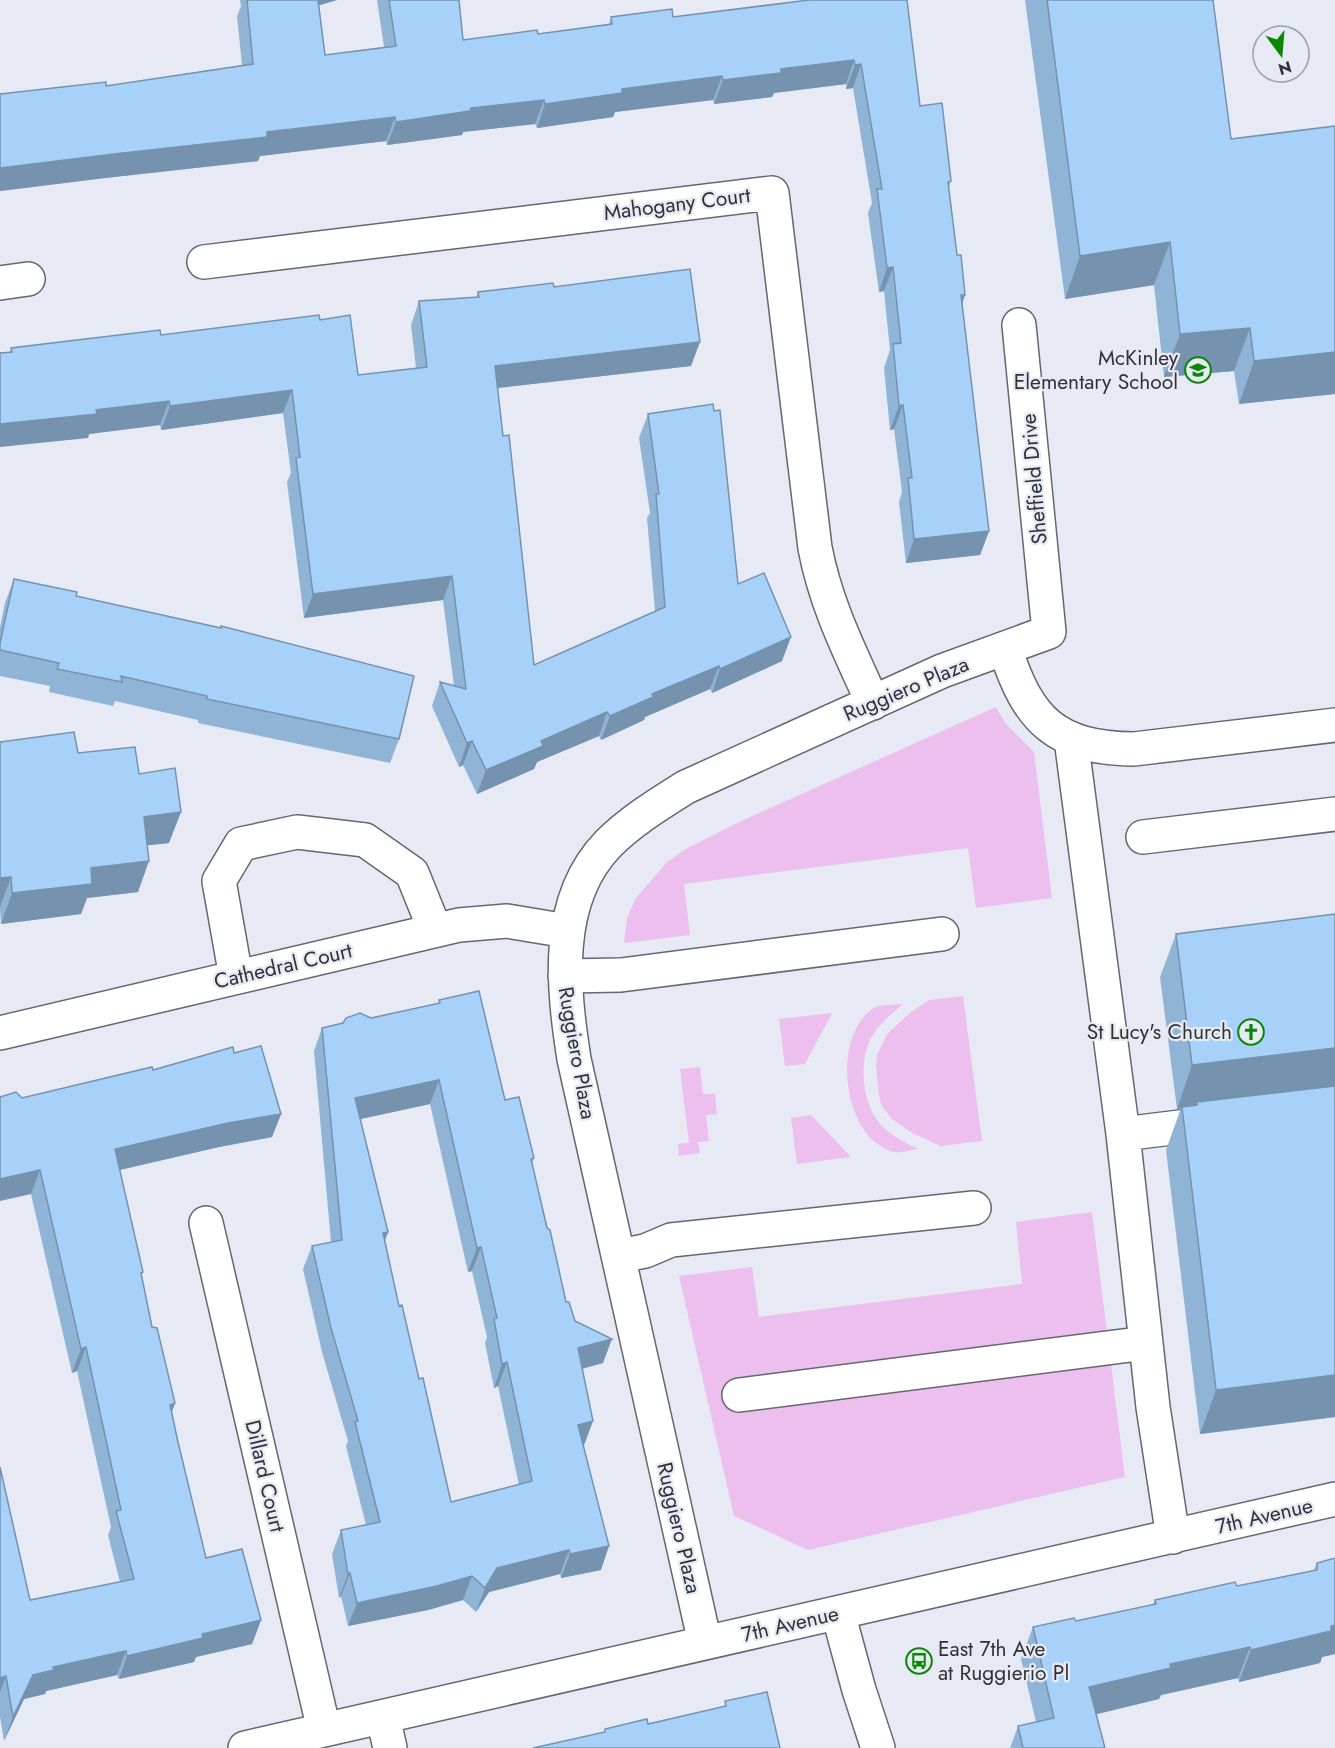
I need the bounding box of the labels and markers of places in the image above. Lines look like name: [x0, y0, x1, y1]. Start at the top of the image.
place label: McKinley Elementary School: [1014, 343, 1179, 397]
school or university icon: McKinley Elementary School: [1183, 355, 1213, 385]
place label: St Lucy's Church: [1087, 1017, 1232, 1047]
church icon: St Lucy's Church: [1236, 1017, 1266, 1047]
place label: East 7th Ave at Ruggierio Pl: [938, 1634, 1069, 1688]
bus stop icon: East 7th Ave at Ruggierio Pl: [904, 1646, 934, 1676]

